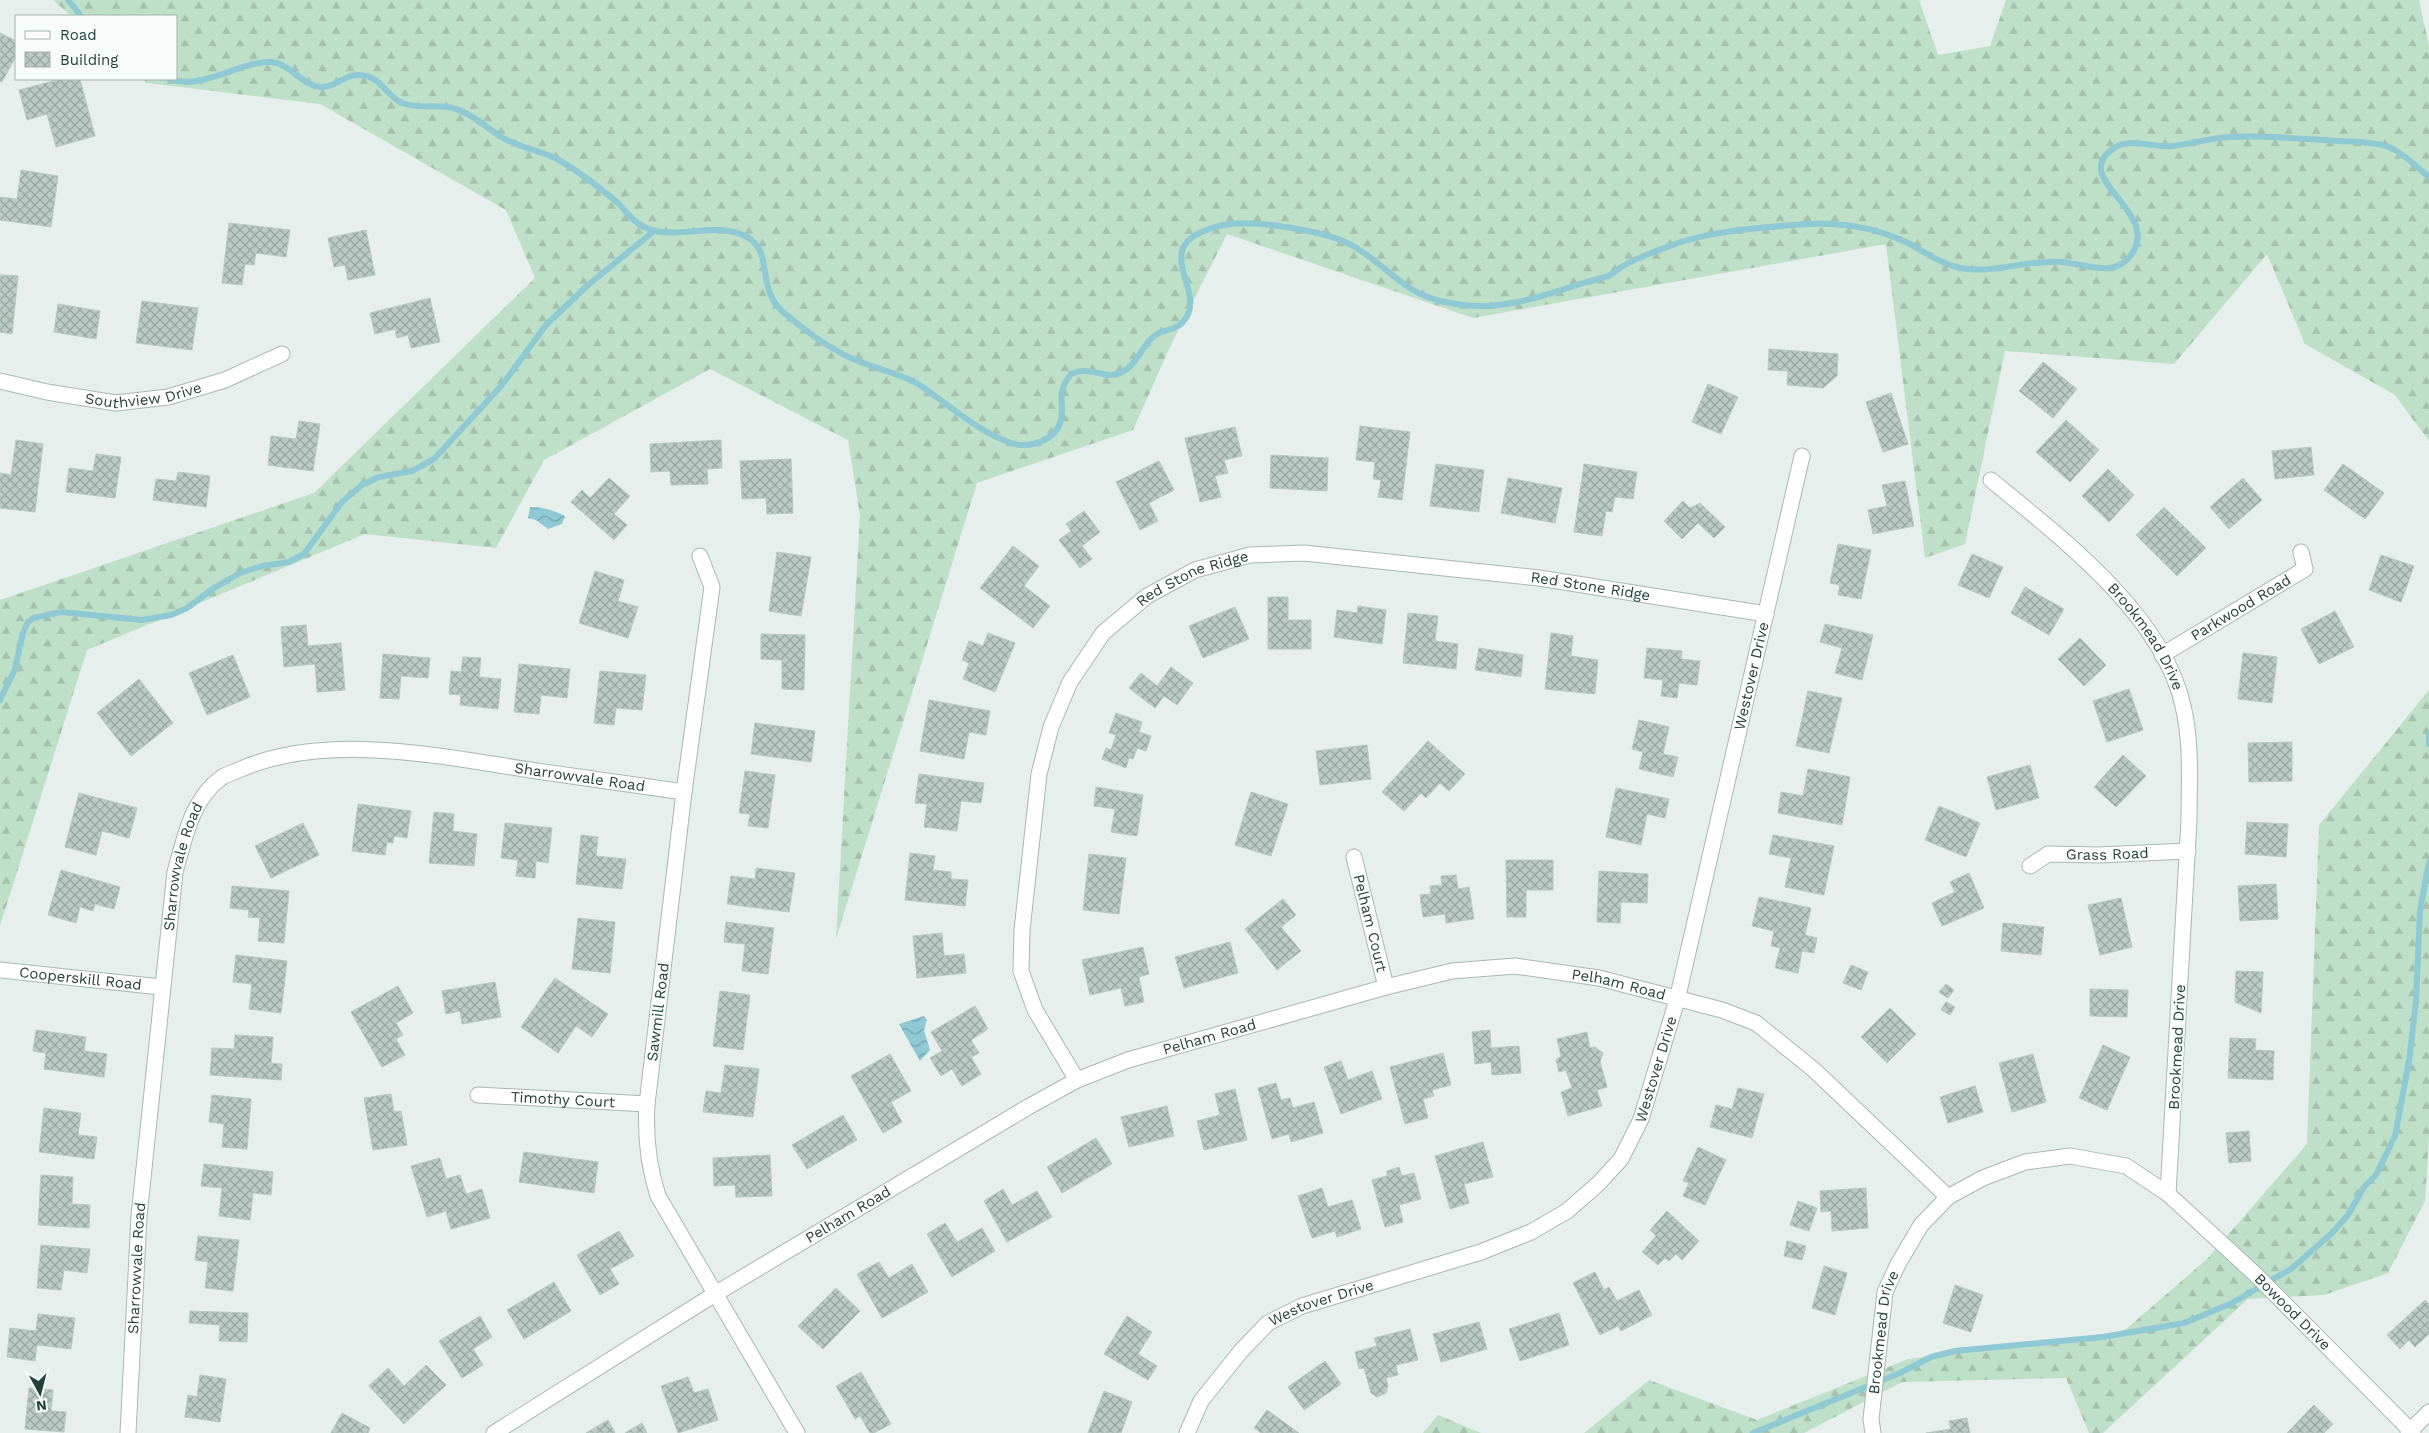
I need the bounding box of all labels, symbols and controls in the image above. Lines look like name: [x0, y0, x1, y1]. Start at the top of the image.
legend: [15, 15, 178, 80]
text: Road: [60, 26, 97, 44]
text: Building: [60, 51, 118, 69]
street label: Southview Drive: [84, 378, 204, 412]
street label: Red Stone Ridge: [1133, 547, 1250, 610]
street label: Red Stone Ridge: [1530, 568, 1652, 605]
street label: Parkwood Road: [2187, 571, 2294, 645]
street label: Brookmead Drive: [2104, 579, 2187, 693]
street label: Westover Drive: [1730, 620, 1773, 732]
street label: Sharrowvale Road: [513, 759, 646, 795]
street label: Sharrowvale Road: [160, 799, 207, 932]
street label: Grass Road: [2066, 844, 2149, 864]
street label: Pelham Court: [1350, 872, 1391, 974]
street label: Sawmill Road: [643, 962, 673, 1062]
street label: Cooperskill Road: [18, 963, 143, 994]
street label: Pelham Road: [1570, 965, 1668, 1004]
street label: Brookmead Drive: [2165, 984, 2189, 1110]
street label: Westover Drive: [1631, 1014, 1681, 1125]
street label: Pelham Road: [1161, 1015, 1258, 1059]
street label: Timothy Court: [510, 1088, 616, 1111]
street label: Pelham Road: [802, 1182, 894, 1247]
street label: Sharrowvale Road: [124, 1201, 149, 1335]
street label: Brookmead Drive: [1865, 1267, 1903, 1395]
street label: Bowood Drive: [2251, 1270, 2334, 1354]
street label: Westover Drive: [1266, 1276, 1376, 1330]
north arrow: [15, 1368, 65, 1418]
text: N: [35, 1397, 48, 1414]

